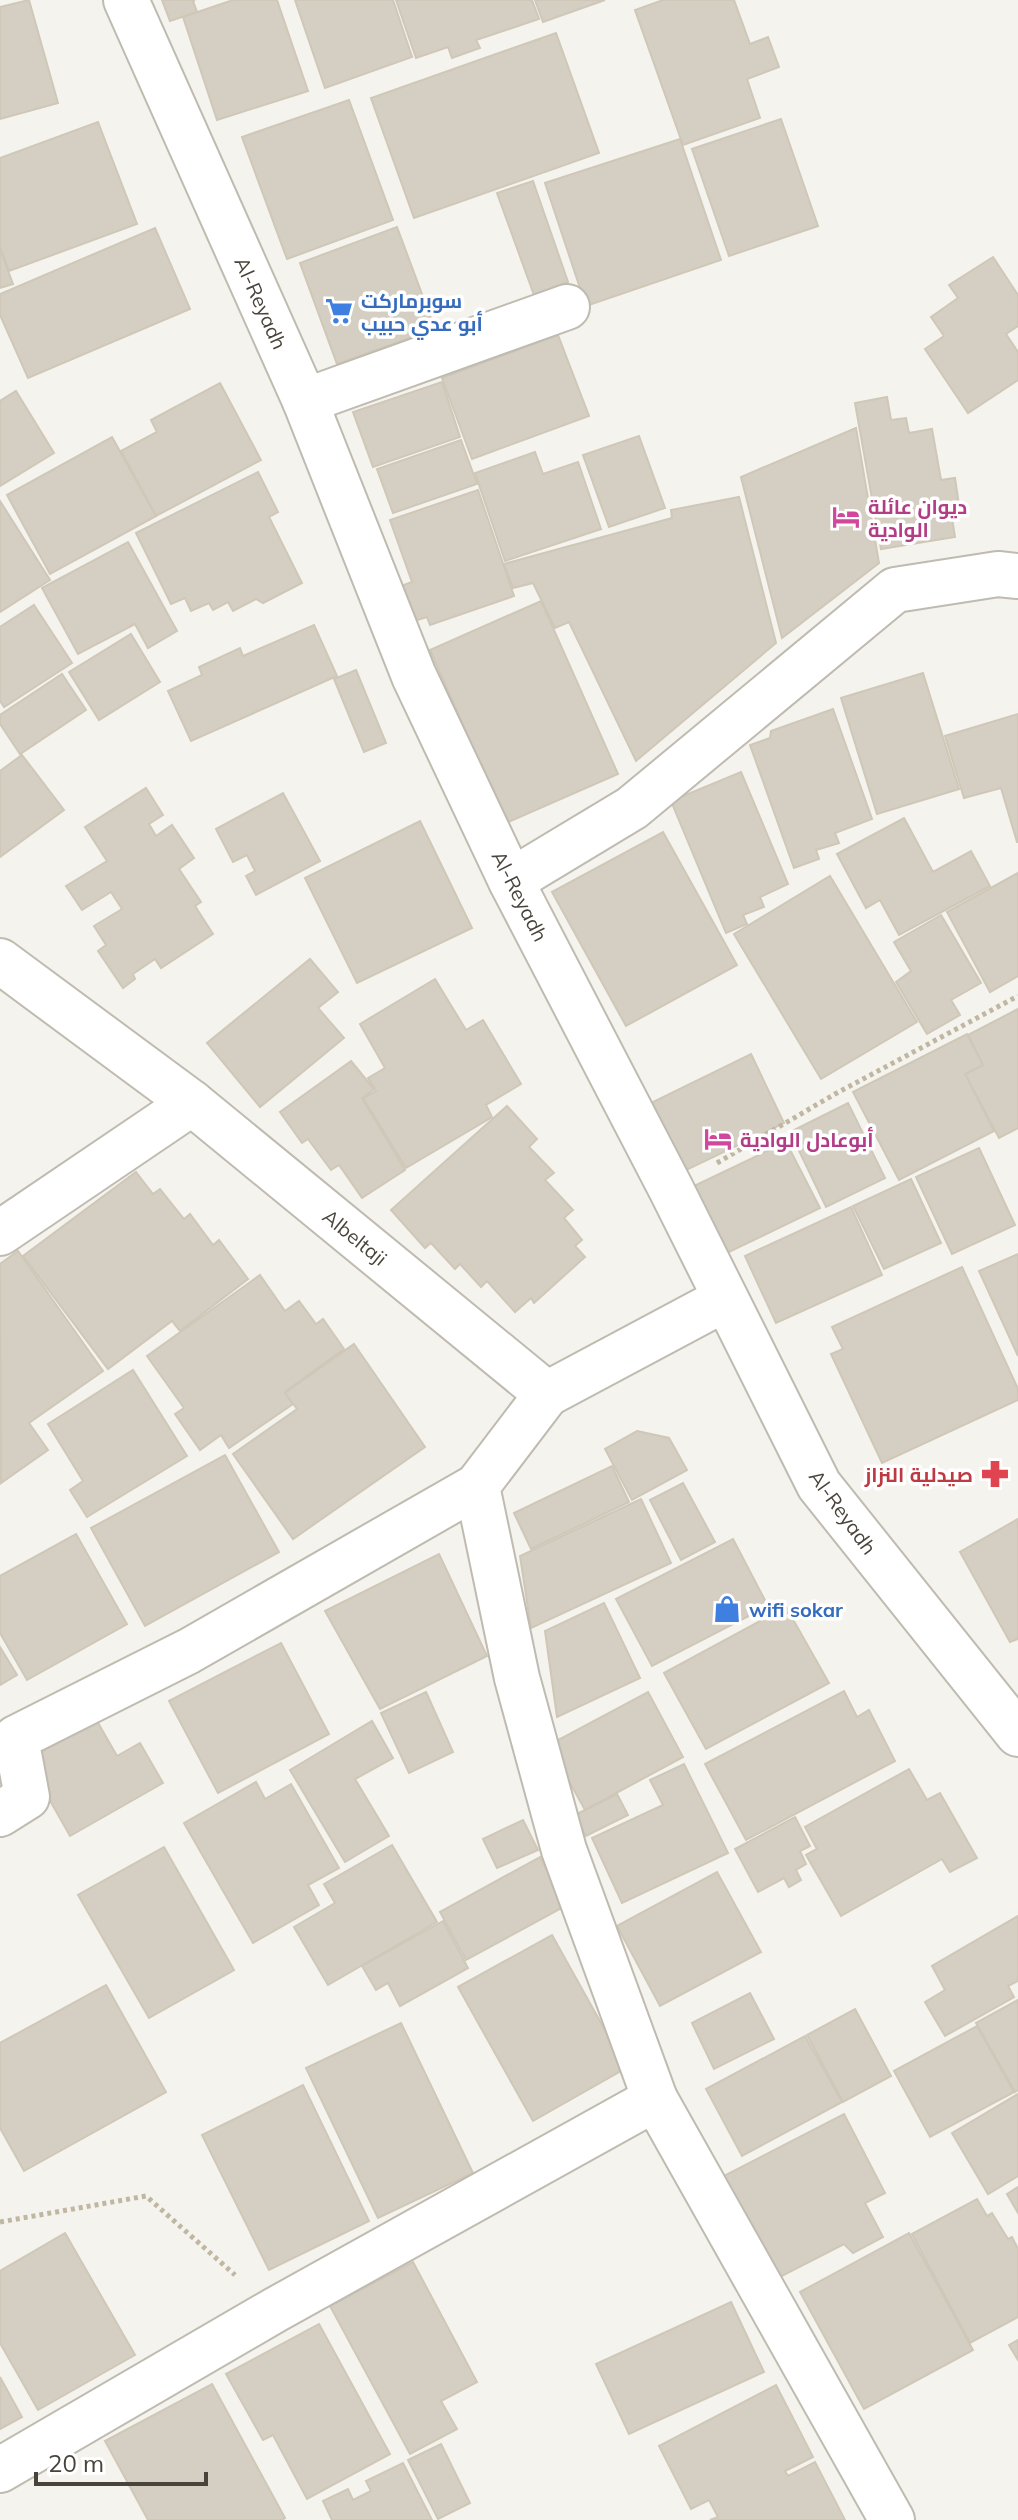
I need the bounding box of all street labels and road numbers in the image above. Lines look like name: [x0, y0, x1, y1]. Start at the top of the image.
street label: Al-Reyadh: [230, 253, 292, 353]
street label: Al-Reyadh: [486, 846, 554, 946]
street label: Albeltaji: [318, 1203, 392, 1271]
street label: Al-Reyadh: [804, 1465, 882, 1559]

